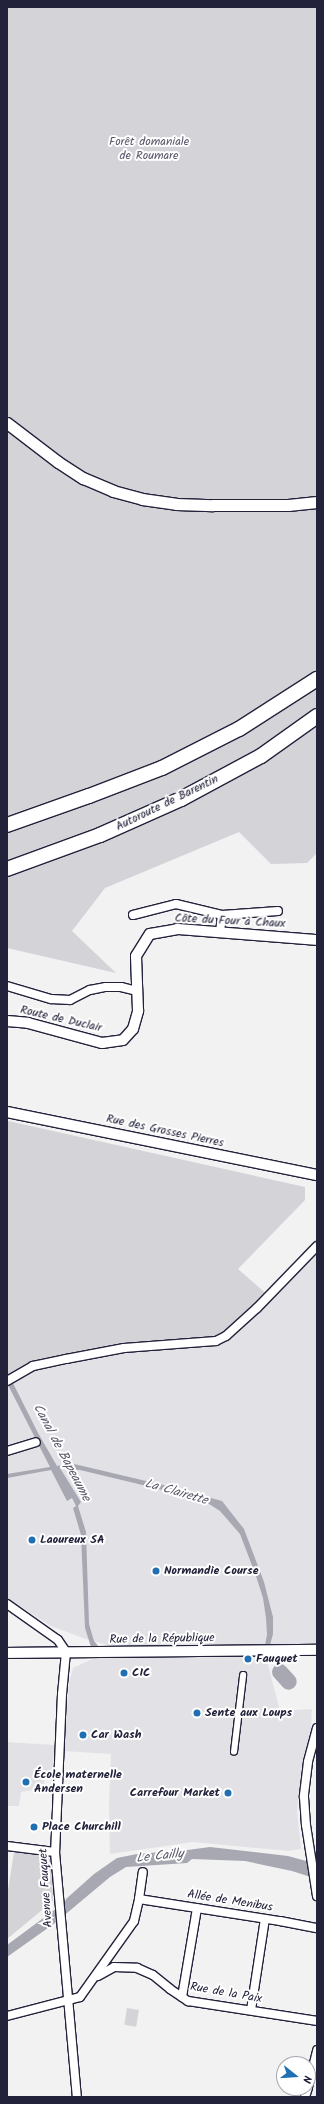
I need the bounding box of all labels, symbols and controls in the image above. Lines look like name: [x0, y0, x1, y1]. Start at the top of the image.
park label: Forêt domaniale de Roumare: [109, 135, 189, 163]
street label: Autoroute de Barentin: [113, 772, 221, 834]
street label: Côte du Four à Chaux: [174, 911, 286, 931]
street label: Route de Duclair: [19, 1003, 103, 1035]
street label: Rue des Grosses Pierres: [105, 1112, 225, 1150]
water label: Canal de Bapeaume: [29, 1402, 93, 1504]
water label: La Clairette: [143, 1477, 209, 1509]
place label: Laoureux SA: [40, 1533, 104, 1547]
marker: Laoureux SA: [27, 1535, 37, 1545]
place label: Normandie Course: [164, 1564, 259, 1578]
marker: Normandie Course: [151, 1566, 161, 1576]
street label: Rue de la République: [109, 1631, 215, 1647]
place label: Fauquet: [256, 1652, 298, 1666]
marker: Fauquet: [243, 1654, 253, 1664]
place label: CIC: [132, 1666, 151, 1680]
marker: CIC: [119, 1668, 129, 1678]
place label: Sente aux Loups: [205, 1706, 292, 1720]
marker: Sente aux Loups: [192, 1708, 202, 1718]
place label: Car Wash: [91, 1728, 141, 1742]
marker: Car Wash: [78, 1730, 88, 1740]
place label: École maternelle Andersen: [34, 1768, 122, 1796]
marker: École maternelle Andersen: [21, 1777, 31, 1787]
place label: Carrefour Market: [130, 1786, 220, 1800]
marker: Carrefour Market: [223, 1788, 233, 1798]
place label: Place Churchill: [42, 1820, 121, 1834]
marker: Place Churchill: [29, 1822, 39, 1832]
water label: Le Cailly: [136, 1847, 184, 1867]
street label: Avenue Fauquet: [36, 1848, 56, 1928]
street label: Allée de Menibus: [186, 1887, 274, 1915]
street label: Rue de la Paix: [189, 1980, 263, 2006]
north arrow: [276, 2056, 316, 2096]
text: N: [297, 2073, 316, 2085]

